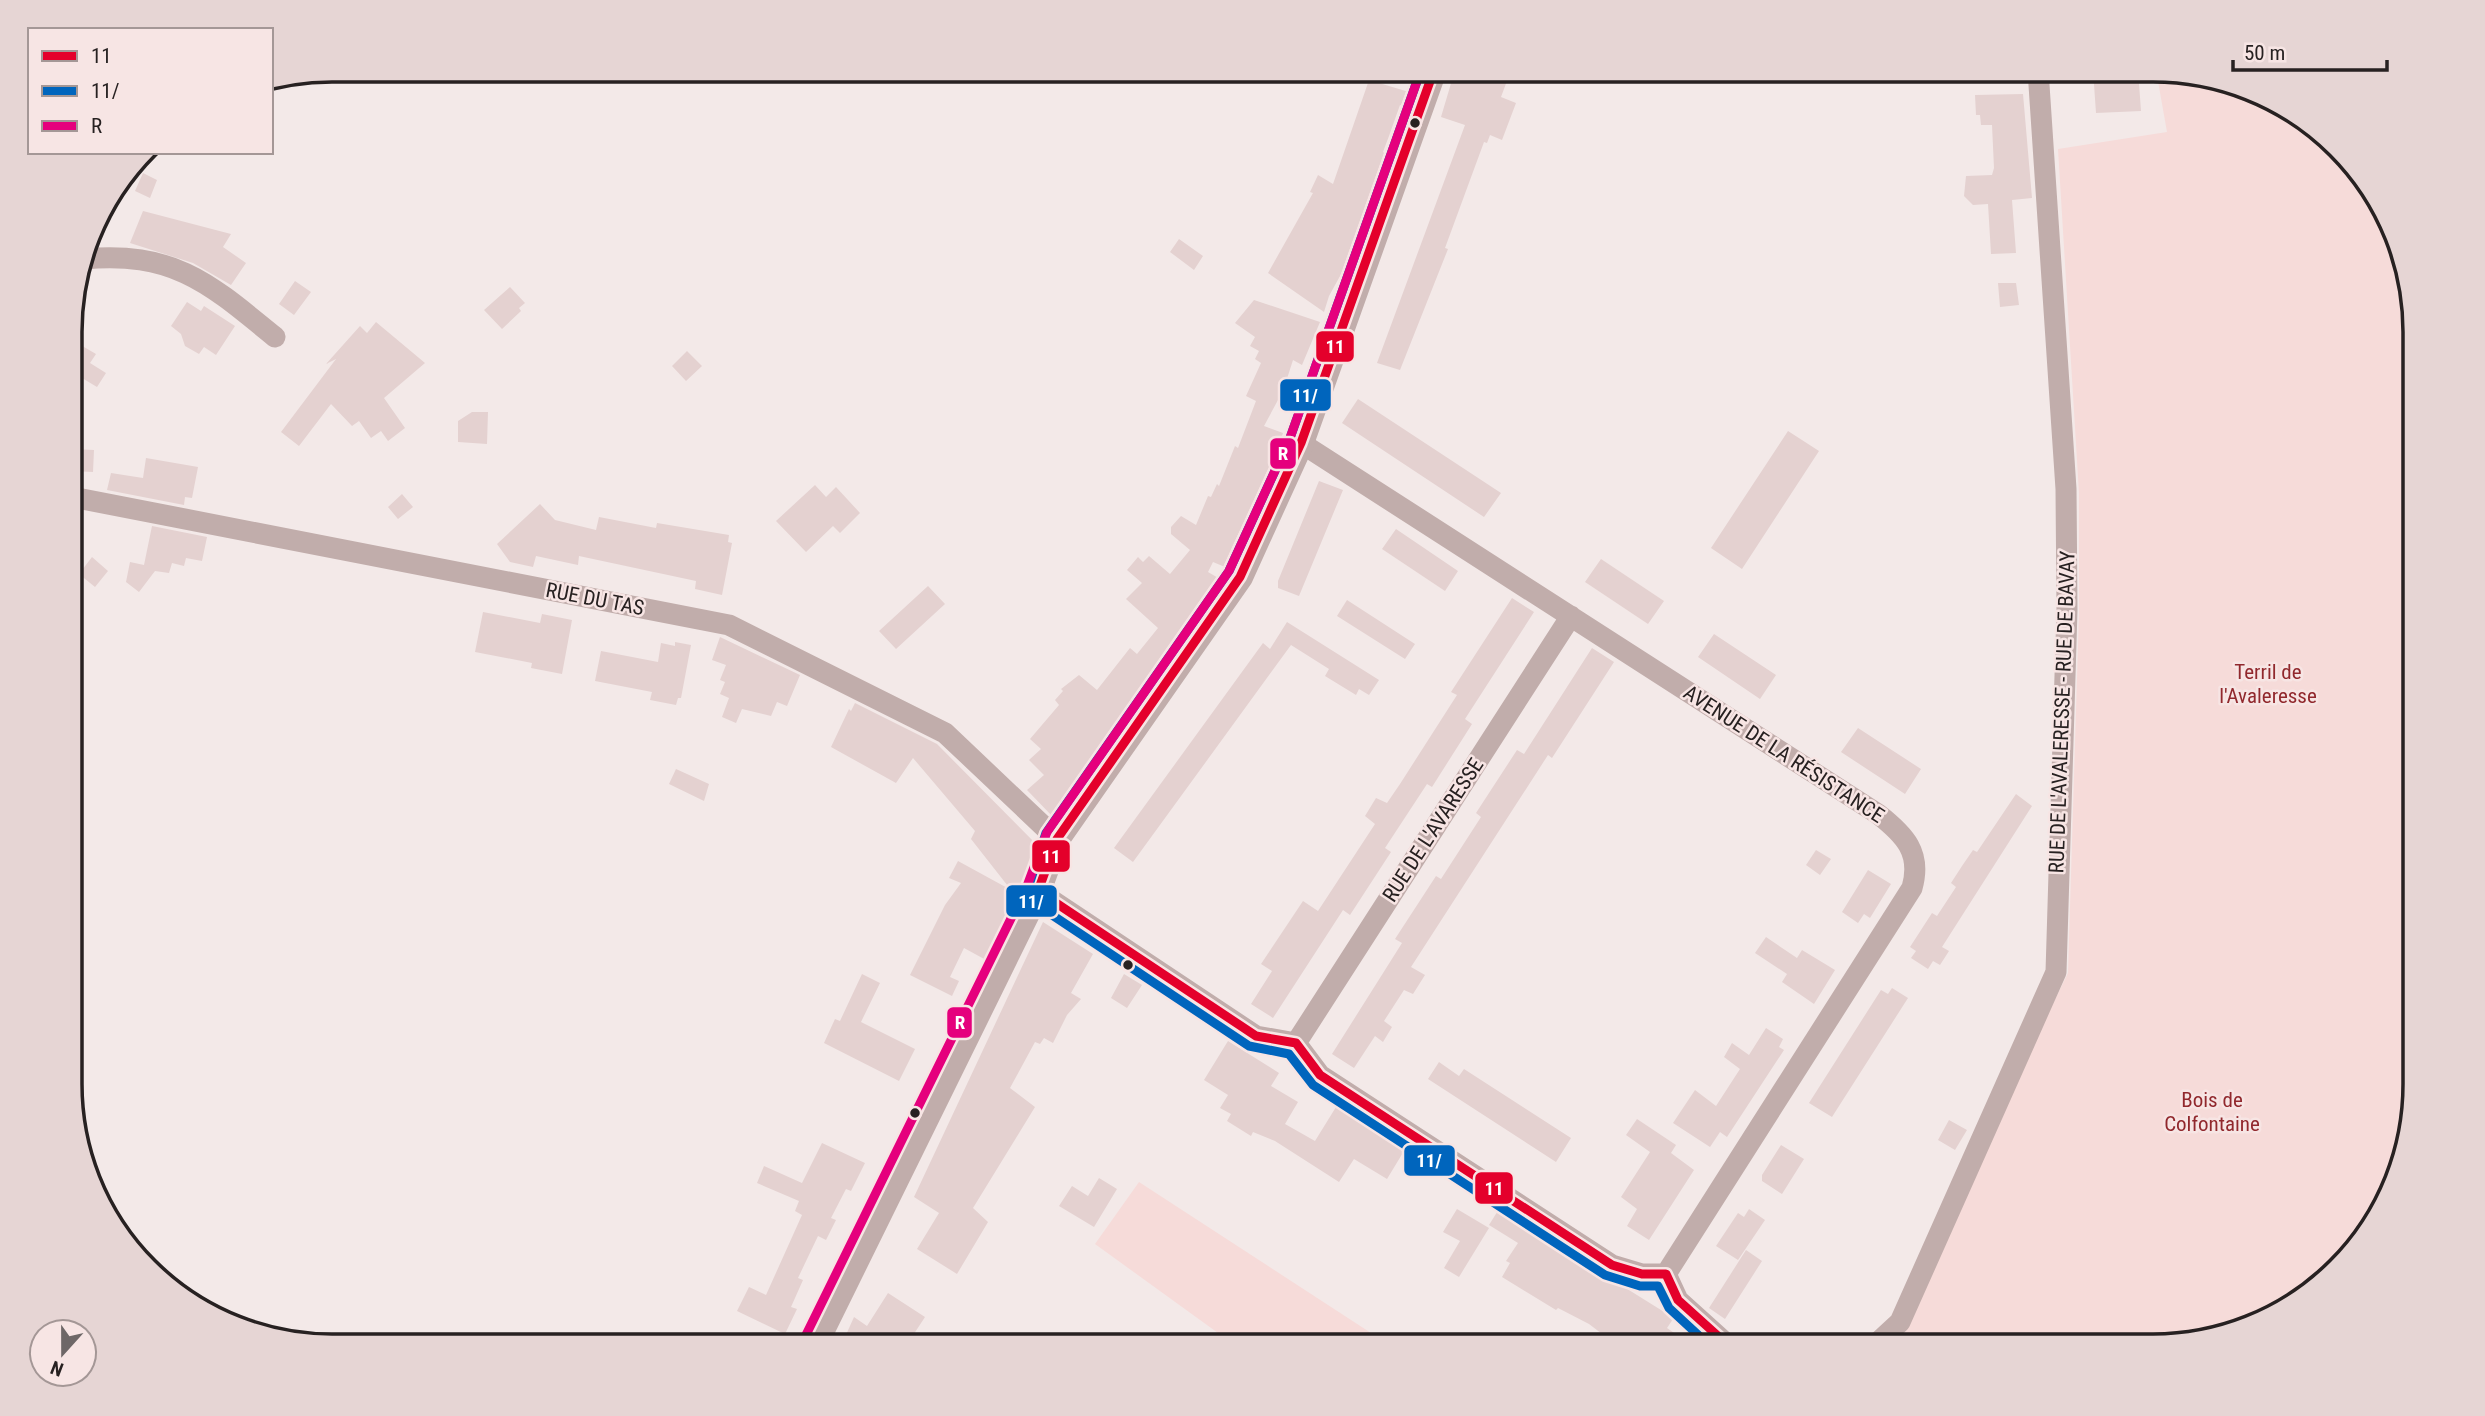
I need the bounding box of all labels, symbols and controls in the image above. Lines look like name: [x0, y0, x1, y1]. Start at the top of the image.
legend: [28, 28, 273, 154]
scale bar: [2233, 28, 2387, 72]
text: 50 m: [2244, 41, 2285, 65]
text: 11: [91, 44, 112, 68]
text: 11/: [91, 79, 120, 103]
text: R: [91, 114, 102, 138]
unlabelled marker: [1408, 116, 1422, 130]
line badge: 11: [1315, 330, 1355, 363]
text: 11: [1325, 335, 1345, 358]
line badge: 11/: [1279, 378, 1332, 412]
text: 11/: [1292, 384, 1318, 407]
line badge: R: [1269, 437, 1297, 470]
text: R: [1278, 442, 1289, 465]
street label: RUE DE L'AVALERESSE - RUE DE BAVAY: [2044, 550, 2080, 874]
street label: RUE DU TAS: [544, 578, 646, 620]
park label: Terril de l'Avaleresse: [2219, 660, 2317, 708]
street label: AVENUE DE LA RÉSISTANCE: [1679, 680, 1889, 828]
street label: RUE DE L'AVARESSE: [1378, 754, 1488, 906]
line badge: 11: [1031, 839, 1071, 873]
text: 11: [1041, 845, 1061, 868]
line badge: 11/: [1005, 884, 1058, 918]
text: 11/: [1018, 890, 1044, 913]
unlabelled marker: [1121, 958, 1135, 972]
line badge: R: [946, 1006, 973, 1039]
text: R: [955, 1011, 966, 1034]
park label: Bois de Colfontaine: [2164, 1088, 2260, 1136]
unlabelled marker: [908, 1106, 922, 1120]
line badge: 11/: [1403, 1144, 1456, 1177]
text: 11/: [1416, 1149, 1442, 1172]
line badge: 11: [1474, 1171, 1514, 1205]
text: 11: [1484, 1177, 1504, 1200]
north arrow: [28, 1318, 98, 1388]
text: N: [48, 1356, 67, 1381]

